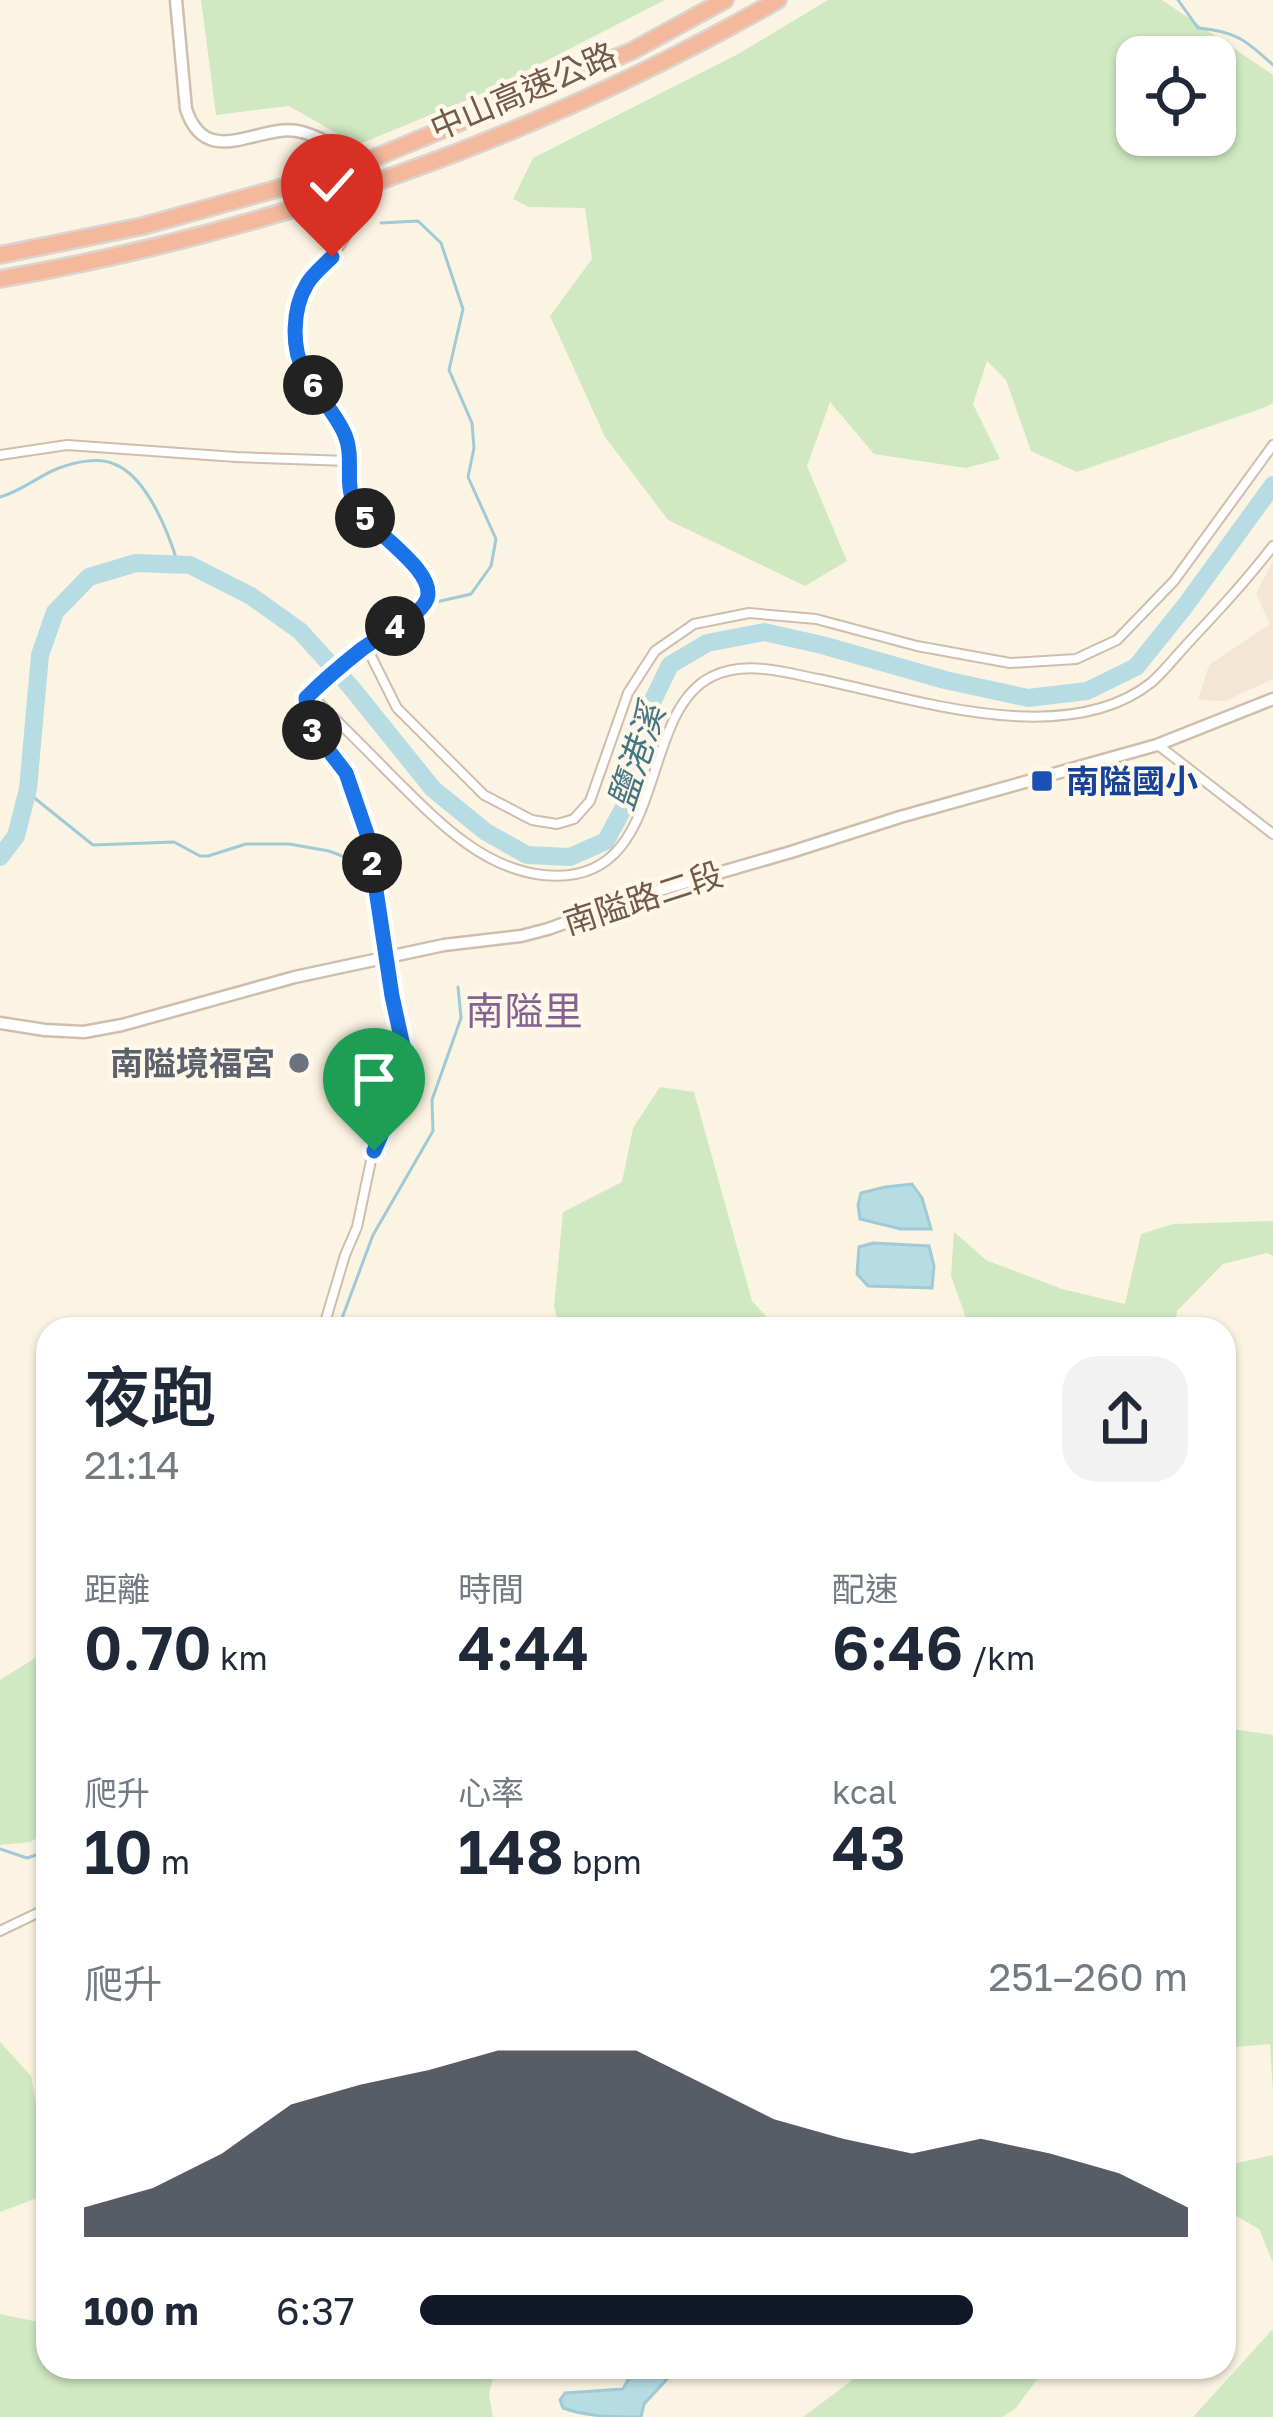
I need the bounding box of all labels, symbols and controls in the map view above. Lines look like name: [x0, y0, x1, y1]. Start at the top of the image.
street label: 中山高速公路: [424, 34, 622, 147]
map controls: [1116, 36, 1236, 156]
button: locate: [1116, 36, 1236, 156]
pin: [281, 134, 383, 257]
icon: check: [299, 152, 365, 218]
pin: 6: [283, 355, 343, 415]
text: 6: [303, 365, 323, 404]
pin: 5: [335, 488, 395, 548]
text: 5: [355, 498, 375, 537]
pin: 4: [365, 596, 425, 656]
text: 4: [385, 606, 405, 645]
water label: 鹽港溪: [598, 694, 674, 815]
pin: 3: [282, 700, 342, 760]
text: 3: [302, 710, 322, 749]
place label: 南隘國小: [1066, 761, 1198, 800]
marker: 南隘國小: [1029, 768, 1055, 794]
pin: 2: [342, 833, 402, 893]
text: 2: [362, 843, 382, 882]
street label: 南隘路二段: [558, 853, 727, 942]
district label: 南隘里: [465, 987, 583, 1034]
pin: [323, 1028, 425, 1151]
place label: 南隘境福宮: [110, 1043, 275, 1082]
icon: arrive: [341, 1046, 407, 1112]
marker: 南隘境福宮: [286, 1050, 312, 1076]
text: 夜跑: [84, 1356, 216, 1436]
button: share: [1062, 1356, 1188, 1482]
text: 21:14: [84, 1441, 180, 1488]
text: 距離: [84, 1569, 150, 1608]
text: 時間: [458, 1569, 524, 1608]
text: 配速: [832, 1569, 898, 1608]
text: 0.70: [84, 1611, 212, 1683]
text: 4:44: [458, 1611, 590, 1683]
text: 6:46: [832, 1611, 963, 1683]
text: km: [212, 1638, 268, 1677]
text: /km: [963, 1638, 1035, 1677]
text: kcal: [832, 1772, 897, 1811]
text: 爬升: [84, 1773, 150, 1812]
text: 心率: [458, 1773, 524, 1812]
text: 43: [832, 1811, 906, 1883]
text: 10: [84, 1815, 153, 1887]
text: 148: [458, 1815, 564, 1887]
text: m: [153, 1842, 190, 1881]
text: bpm: [564, 1842, 642, 1881]
text: 251–260 m: [989, 1953, 1188, 2000]
text: 爬升: [84, 1960, 162, 2007]
text: 100 m: [84, 2287, 199, 2334]
text: 6:37: [276, 2287, 355, 2334]

